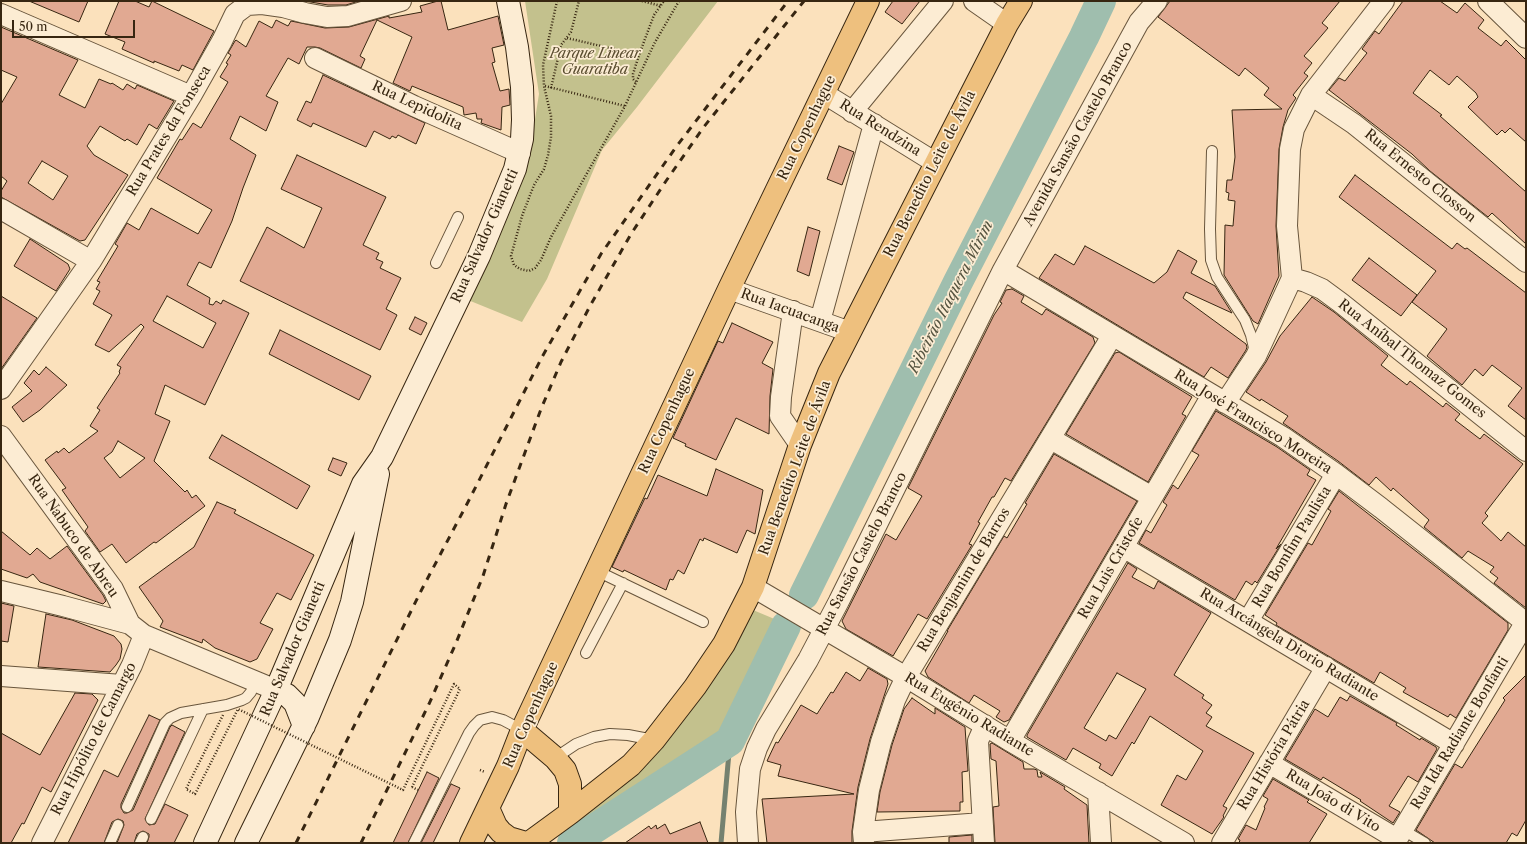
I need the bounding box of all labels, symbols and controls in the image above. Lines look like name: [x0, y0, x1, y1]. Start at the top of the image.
scale bar: [14, 12, 137, 38]
text: 50 m: [19, 19, 48, 34]
street label: Avenida Sansão Castelo Branco: [1020, 39, 1136, 229]
park label: Parque Linear Guaratiba: [549, 46, 641, 78]
street label: Rua Prates da Fonseca: [123, 63, 215, 199]
street label: Rua Copenhague: [774, 73, 840, 183]
street label: Rua Lepidolita: [369, 78, 465, 134]
street label: Rua Benedito Leite de Ávila: [881, 88, 979, 260]
street label: Rua Rendzina: [836, 96, 924, 160]
street label: Rua Ernesto Closson: [1361, 126, 1479, 226]
street label: Rua Salvador Gianetti: [448, 166, 522, 306]
water label: Ribeirão Itaquera Mirim: [905, 218, 997, 376]
street label: Rua Iacuacanga: [738, 285, 842, 337]
street label: Rua Aníbal Thomaz Gomes: [1335, 296, 1489, 422]
street label: Rua Copenhague: [635, 366, 699, 476]
street label: Rua José Francisco Moreira: [1171, 366, 1335, 478]
street label: Rua Benedito Leite de Ávila: [755, 378, 835, 558]
street label: Rua Sansão Castelo Branco: [813, 469, 911, 639]
street label: Rua Nabuco de Abreu: [24, 471, 122, 601]
street label: Rua Bomfim Paulista: [1249, 483, 1335, 611]
street label: Rua Benjamim de Barros: [914, 505, 1014, 655]
street label: Rua Luis Cristofe: [1075, 514, 1147, 622]
street label: Rua Salvador Gianetti: [257, 579, 329, 719]
street label: Rua Arcângela Diorio Radiante: [1196, 585, 1382, 705]
street label: Rua Ida Radiante Bonfanti: [1408, 654, 1512, 812]
street label: Rua Copenhague: [500, 659, 562, 771]
street label: Rua Hipólito de Camargo: [48, 660, 140, 818]
street label: Rua Eugênio Radiante: [901, 670, 1037, 760]
street label: Rua História Pátria: [1234, 697, 1314, 813]
street label: Rua João di Vito: [1283, 766, 1383, 836]

